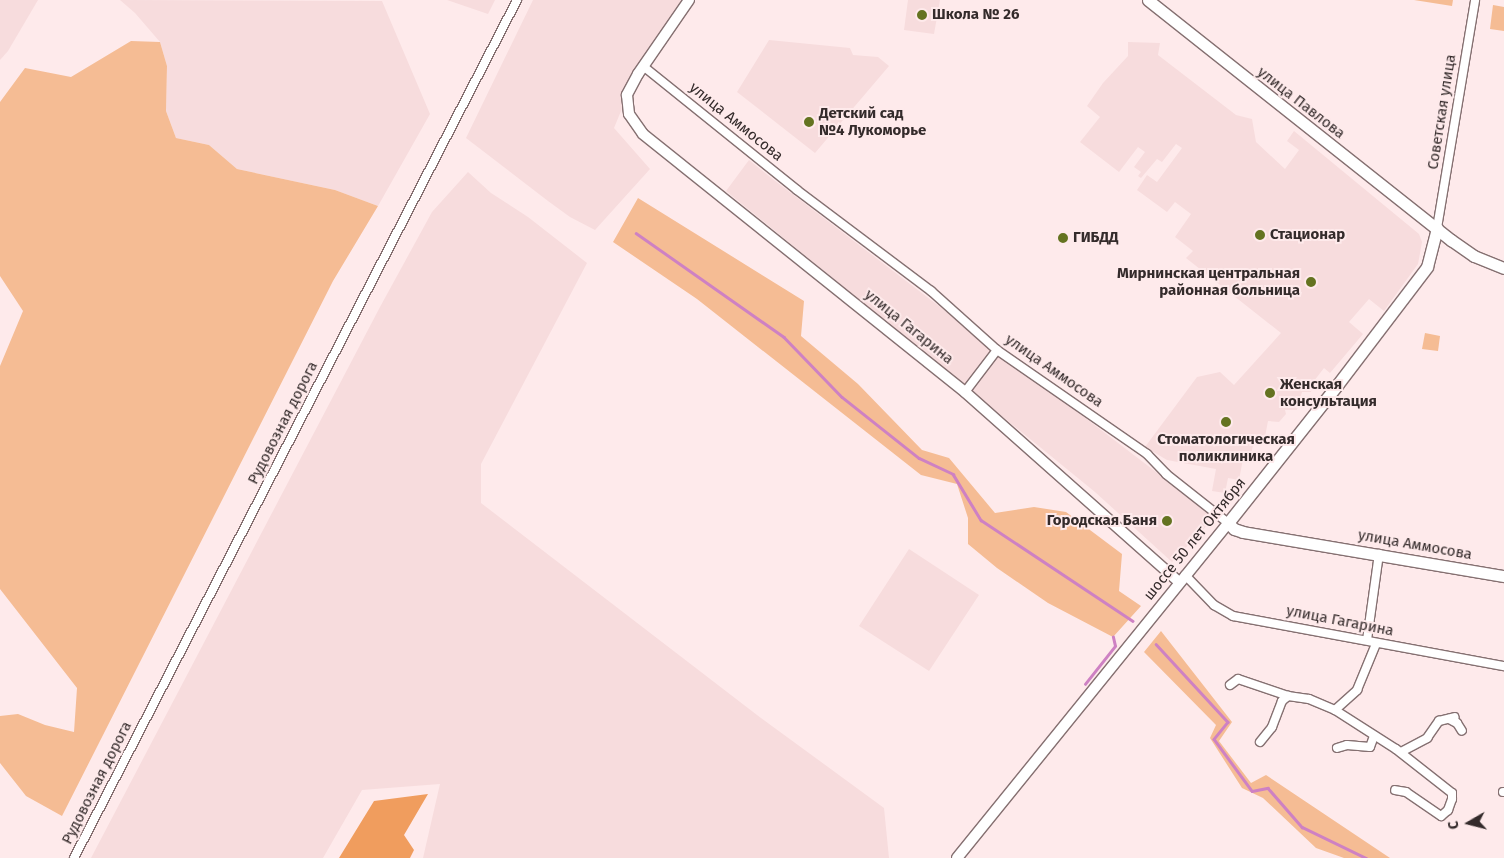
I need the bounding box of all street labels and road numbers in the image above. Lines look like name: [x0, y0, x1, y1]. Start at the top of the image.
street label: Советская улица: [1424, 53, 1460, 171]
street label: улица Павлова: [1254, 63, 1348, 143]
street label: улица Аммосова: [686, 79, 786, 165]
street label: улица Гагарина: [861, 286, 957, 368]
street label: улица Аммосова: [1002, 331, 1106, 411]
street label: Рудовозная дорога: [244, 359, 322, 487]
street label: шоссе 50 лет Октября: [1140, 474, 1250, 604]
street label: улица Аммосова: [1357, 526, 1473, 564]
street label: улица Гагарина: [1285, 602, 1395, 640]
street label: Рудовозная дорога: [58, 719, 136, 847]

